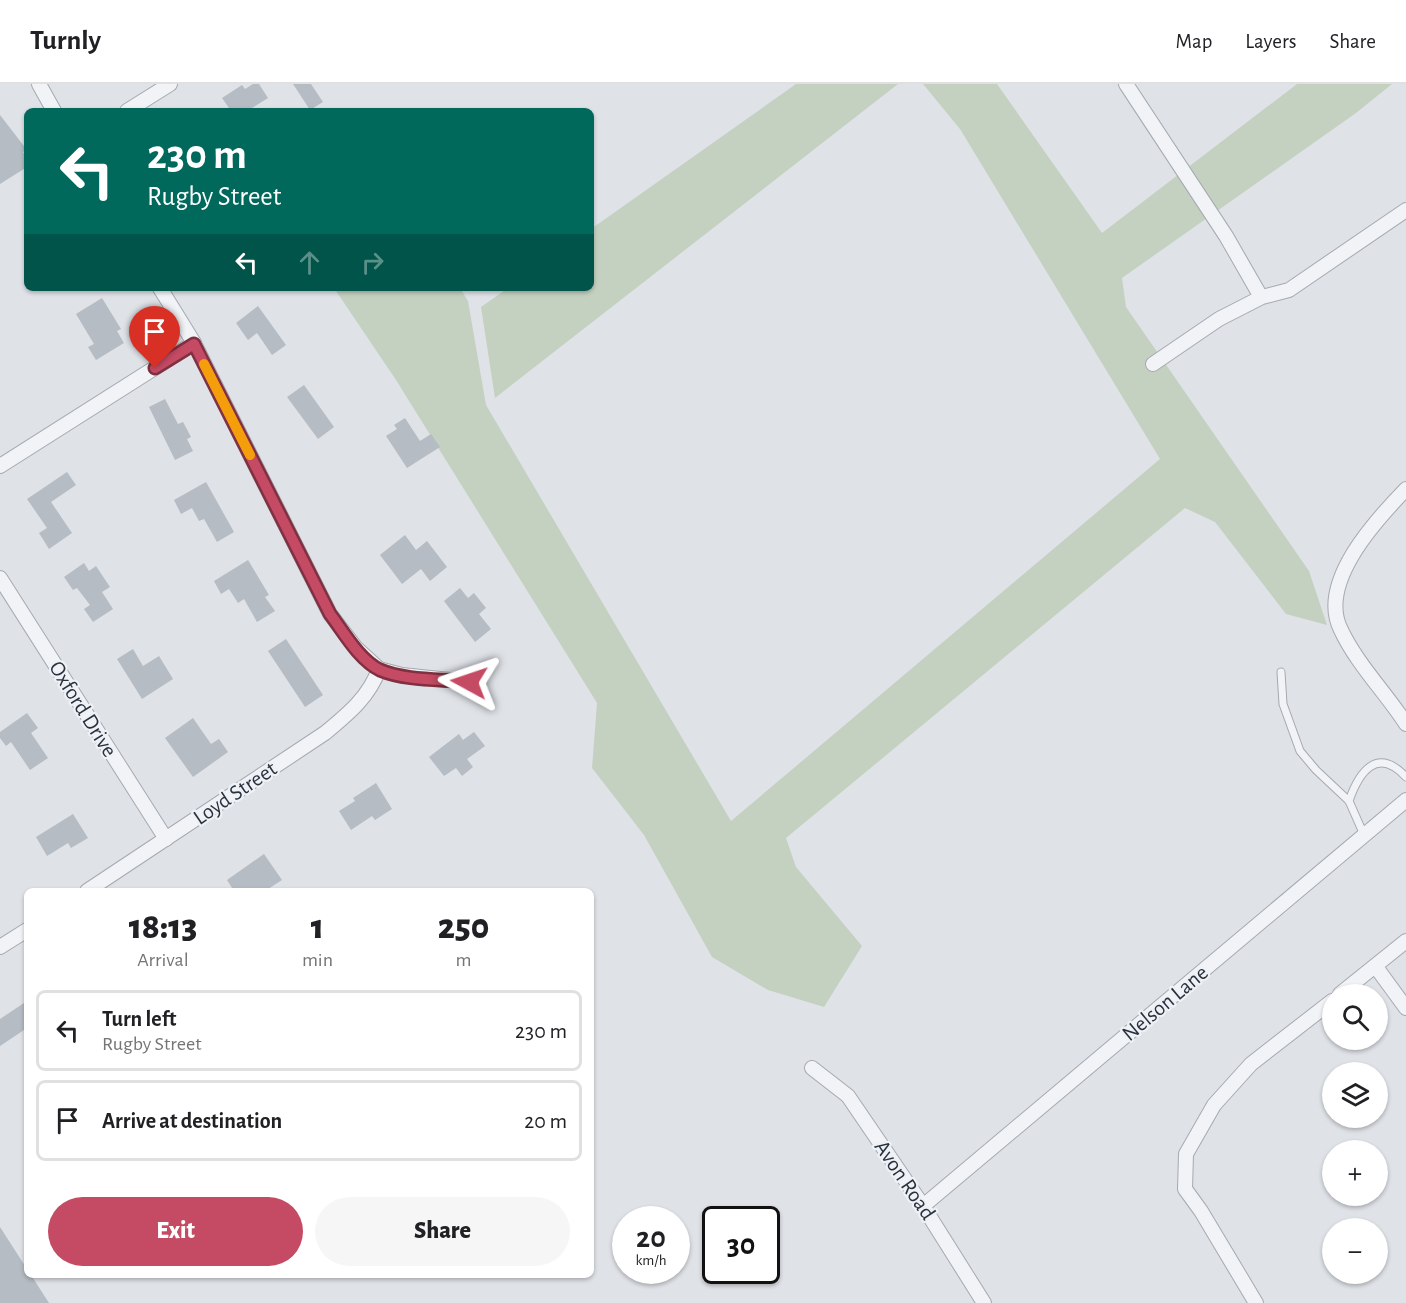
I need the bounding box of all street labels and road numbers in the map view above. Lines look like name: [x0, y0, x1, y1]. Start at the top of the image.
street label: Oxford Drive: [45, 657, 121, 761]
street label: Loyd Street: [189, 757, 281, 829]
street label: Nelson Lane: [1118, 961, 1212, 1045]
street label: Avon Road: [871, 1136, 939, 1224]

